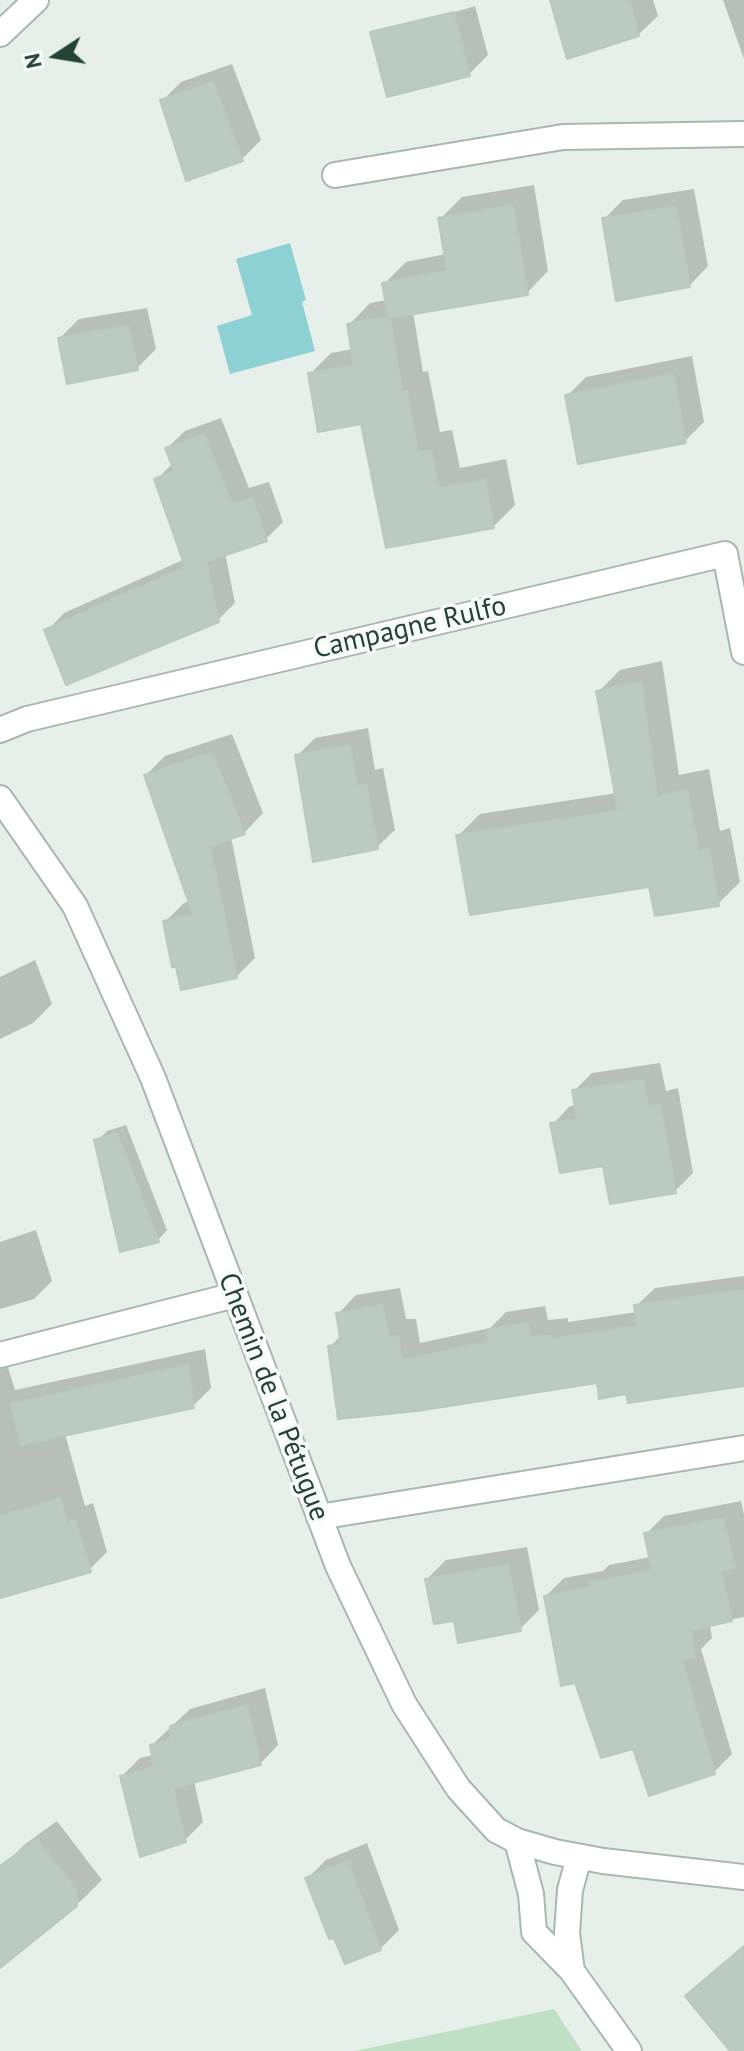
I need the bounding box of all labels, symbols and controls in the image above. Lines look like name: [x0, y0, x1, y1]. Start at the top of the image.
north arrow: [16, 16, 96, 96]
text: N: [17, 51, 48, 71]
street label: Campagne Rulfo: [310, 590, 510, 666]
street label: Chemin de la Pétugue: [210, 1268, 336, 1526]

